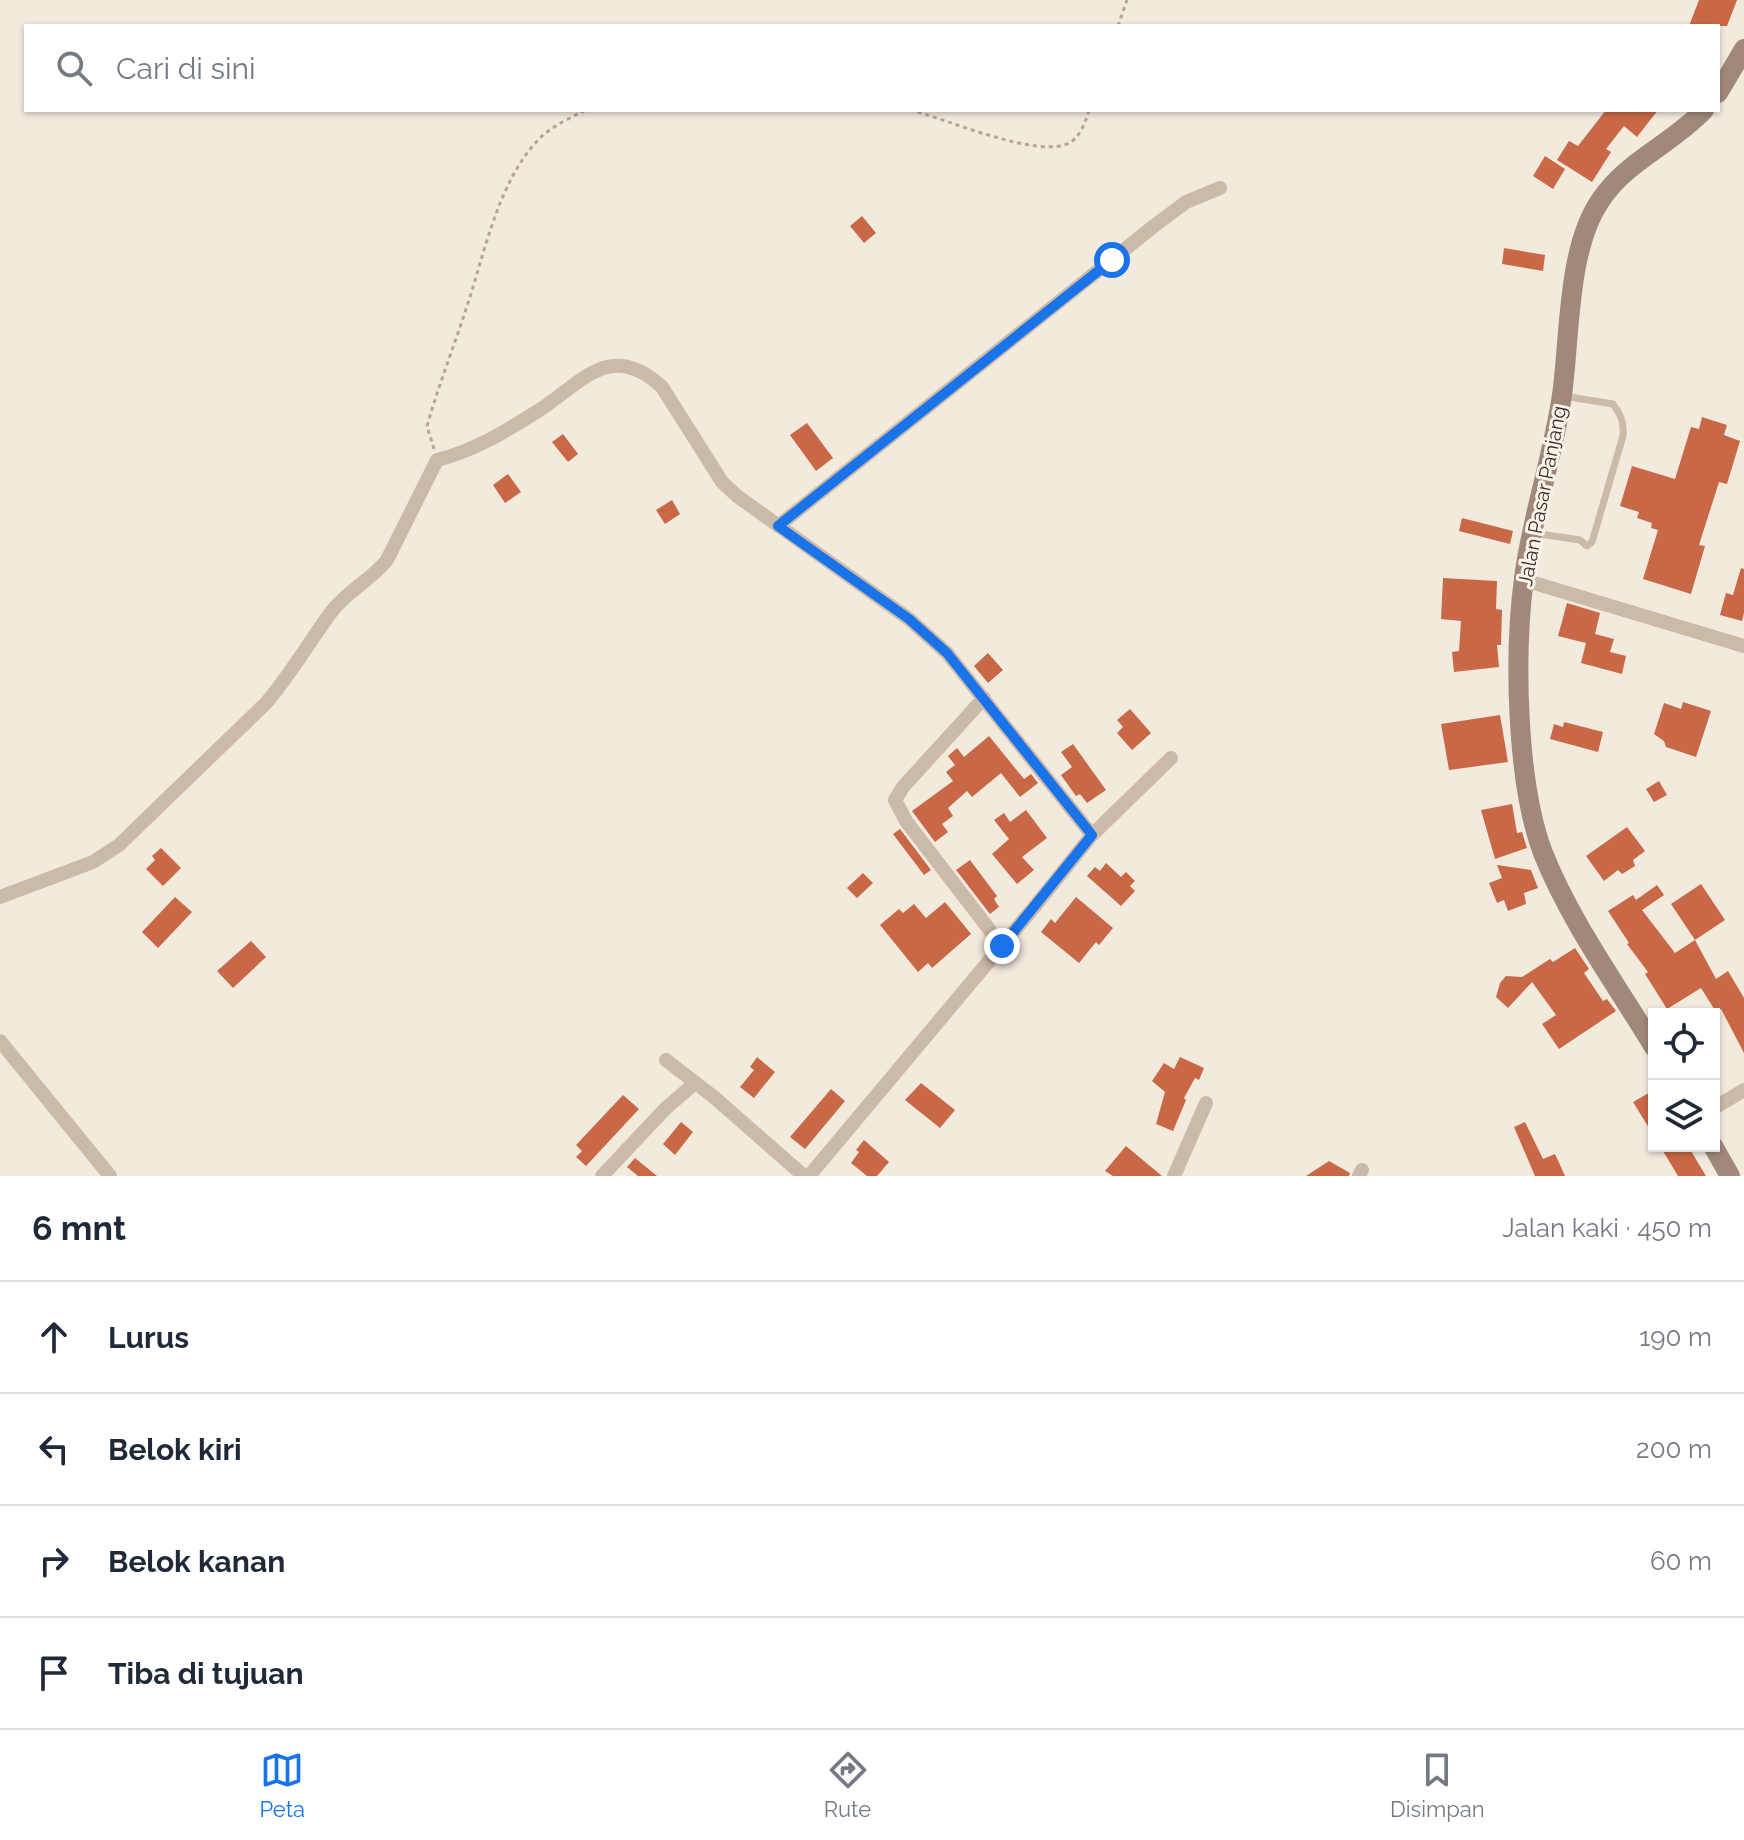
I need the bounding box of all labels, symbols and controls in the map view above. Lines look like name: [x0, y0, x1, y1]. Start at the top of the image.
search box: [24, 24, 1720, 112]
icon: search: [52, 46, 96, 90]
text: Cari di sini: [116, 51, 256, 86]
route start: [1094, 242, 1130, 278]
street label: Jalan Pasar Panjang: [1513, 404, 1571, 588]
route end: [984, 928, 1020, 964]
map controls: [1648, 1008, 1720, 1152]
button: locate: [1648, 1008, 1720, 1080]
button: layers: [1648, 1080, 1720, 1152]
text: 6 mnt: [32, 1208, 126, 1248]
text: Jalan kaki · 450 m: [1502, 1213, 1712, 1243]
icon: ahead: [32, 1315, 76, 1359]
text: Lurus: [108, 1320, 189, 1355]
text: 190 m: [1639, 1322, 1712, 1352]
icon: left: [32, 1427, 76, 1471]
text: Belok kiri: [108, 1432, 242, 1467]
text: 200 m: [1636, 1434, 1712, 1464]
icon: right: [32, 1539, 76, 1583]
text: Belok kanan: [108, 1544, 285, 1579]
text: 60 m: [1650, 1546, 1712, 1576]
icon: arrive: [32, 1651, 76, 1695]
text: Tiba di tujuan: [108, 1656, 304, 1691]
tab: Peta: [259, 1748, 305, 1822]
tab: Rute: [824, 1748, 871, 1822]
tab: Disimpan: [1390, 1748, 1485, 1822]

